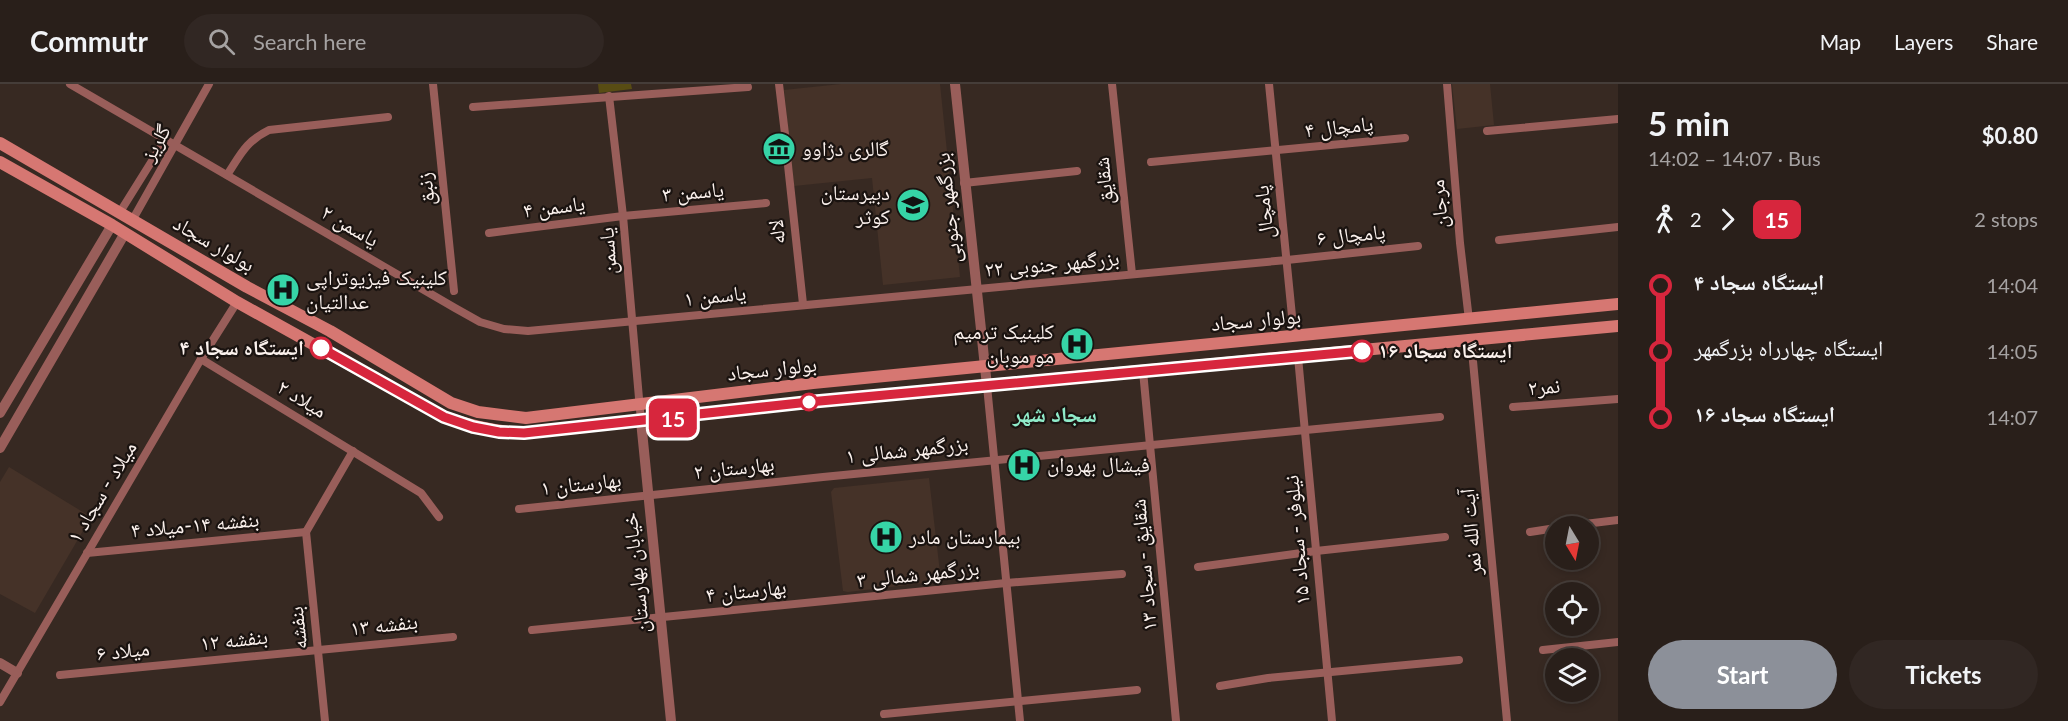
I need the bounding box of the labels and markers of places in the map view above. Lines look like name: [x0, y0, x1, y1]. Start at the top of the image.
museum icon: گالری دژاوو: [761, 131, 797, 167]
place label: گالری دژاوو: [802, 135, 889, 161]
place label: دبیرستان کوثر: [820, 179, 890, 228]
school or university icon: دبیرستان کوثر: [895, 187, 931, 223]
place label: کلینیک فیزیوتراپی عدالتیان: [306, 264, 447, 314]
hospital icon: کلینیک فیزیوتراپی عدالتیان: [265, 272, 301, 308]
place label: کلینیک ترمیم مو موبان: [953, 318, 1054, 368]
hospital icon: کلینیک ترمیم مو موبان: [1059, 326, 1095, 362]
place label: ایستگاه سجاد ۴: [180, 334, 304, 360]
marker: ایستگاه سجاد ۴: [310, 337, 332, 359]
place label: ایستگاه سجاد ۱۶: [1378, 337, 1513, 363]
marker: ایستگاه سجاد ۱۶: [1351, 340, 1373, 362]
unlabelled marker: [800, 393, 818, 411]
hospital icon: فیشال بهروان: [1006, 447, 1042, 483]
place label: فیشال بهروان: [1047, 451, 1150, 477]
hospital icon: بیمارستان مادر: [868, 519, 904, 555]
place label: بیمارستان مادر: [908, 523, 1021, 549]

